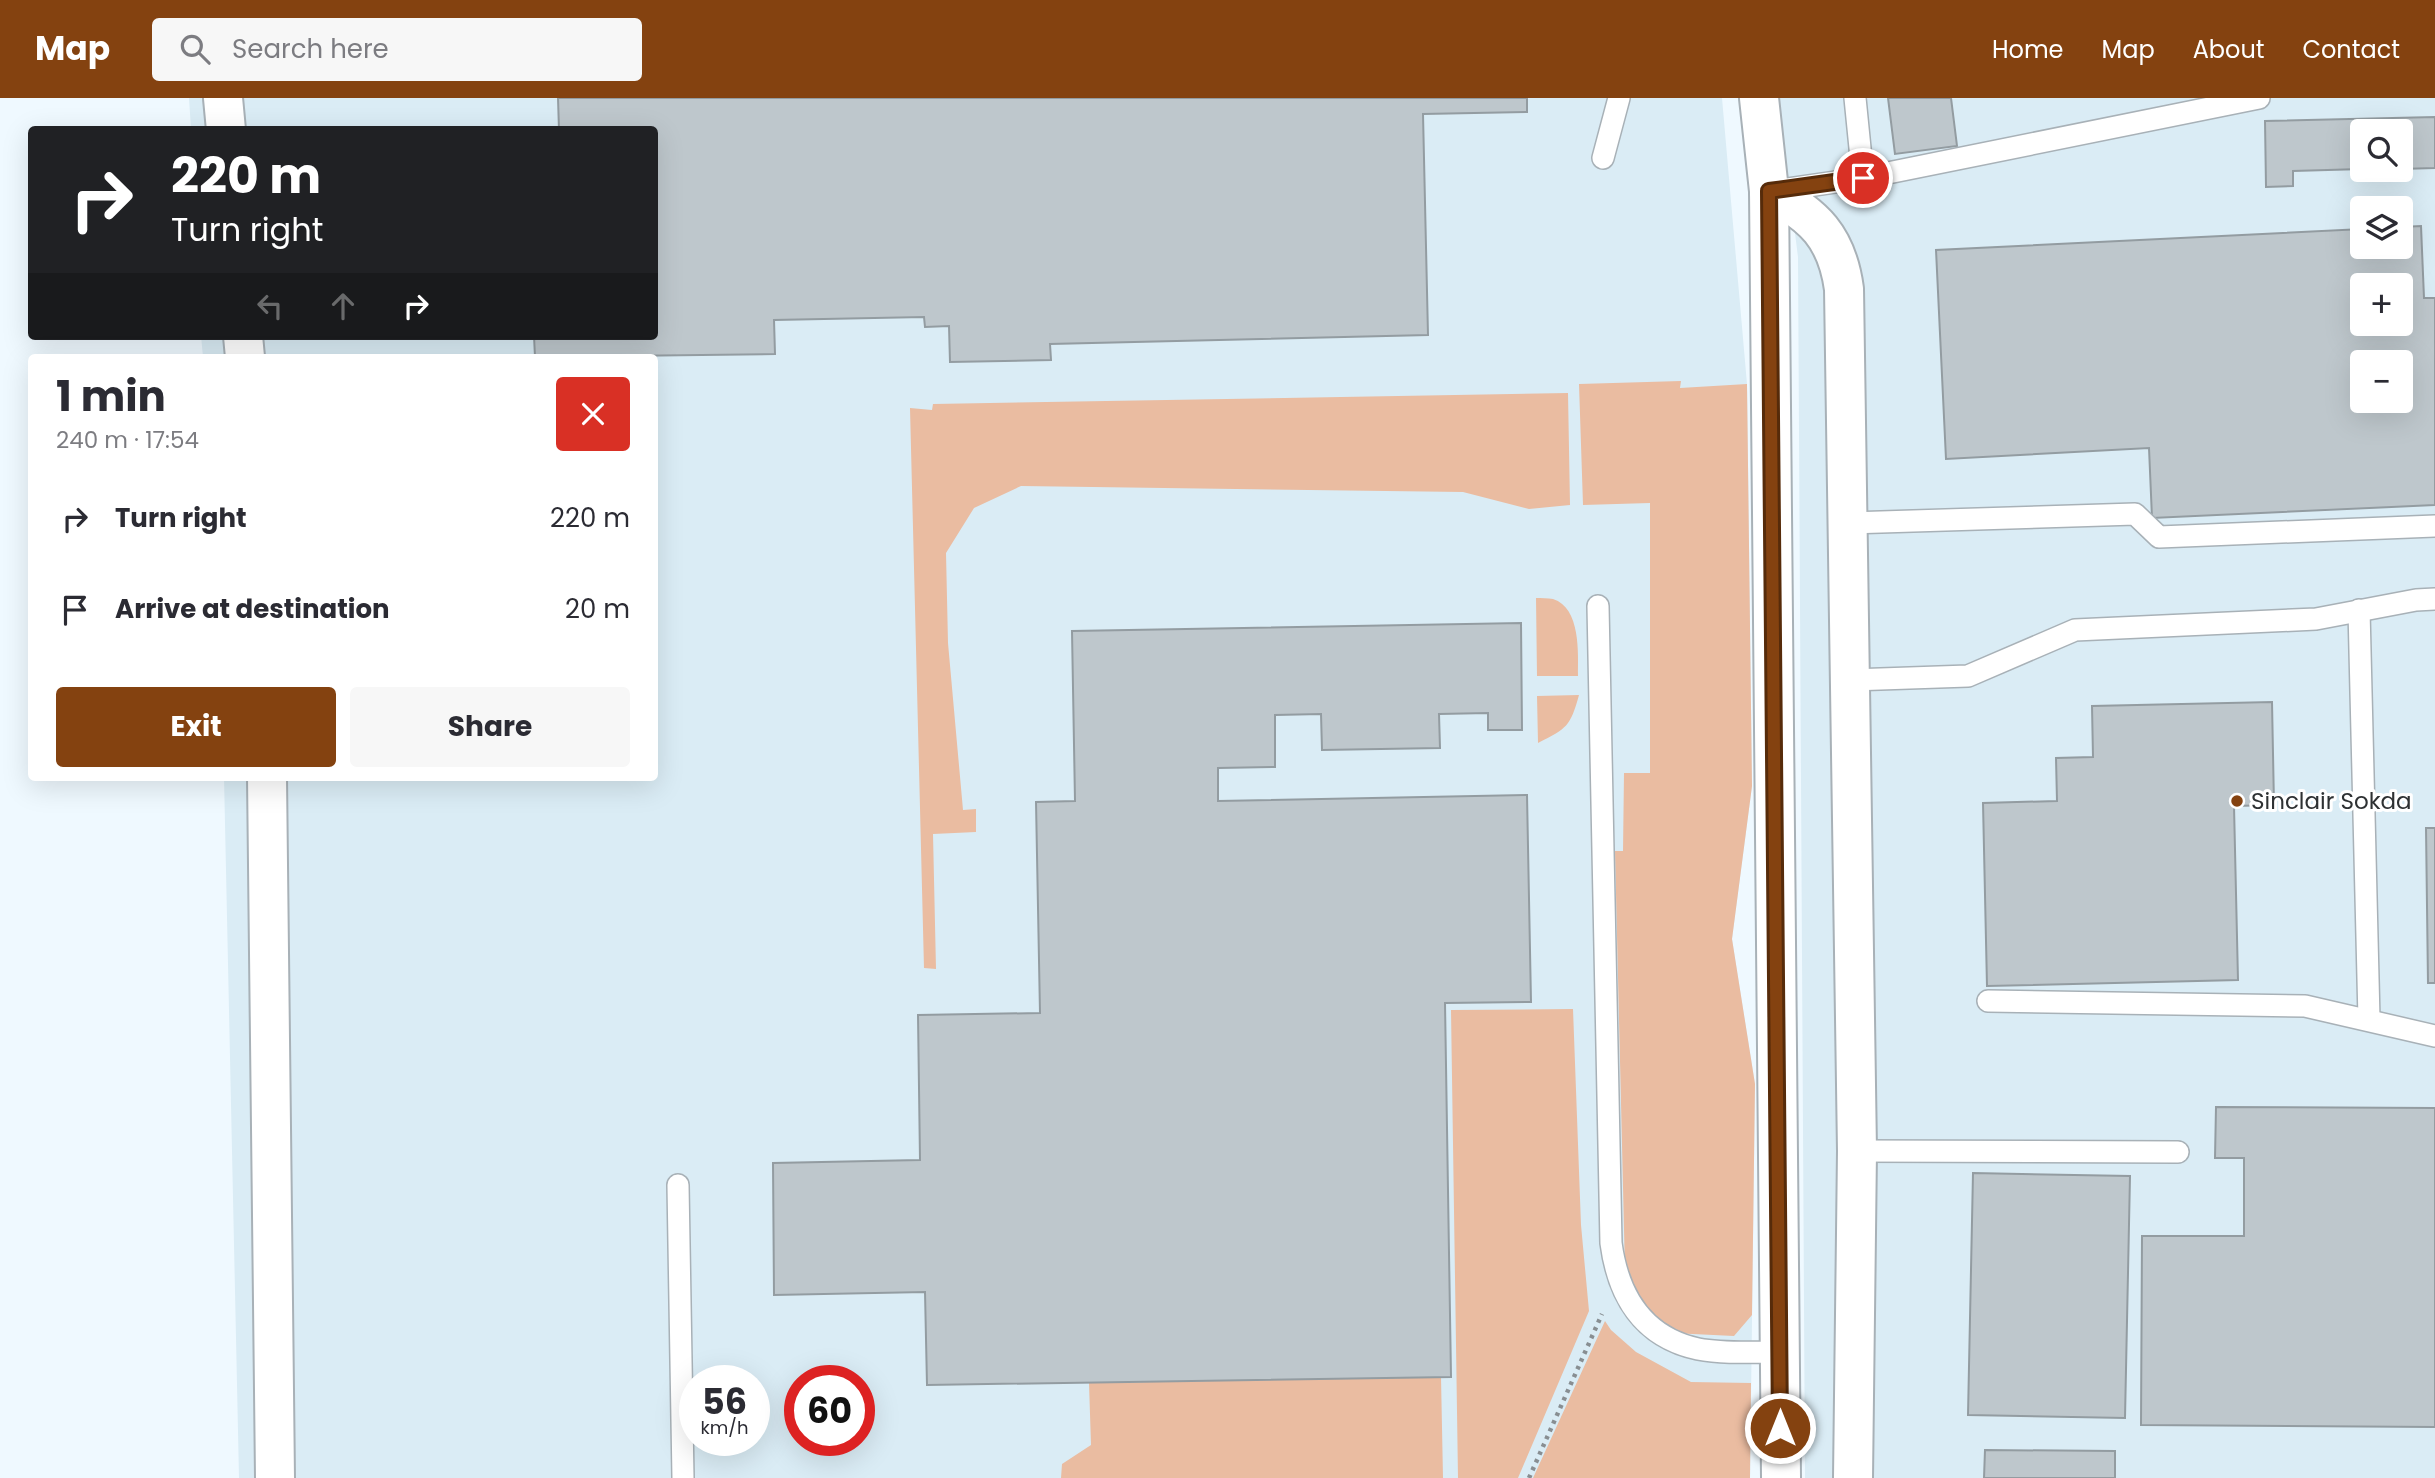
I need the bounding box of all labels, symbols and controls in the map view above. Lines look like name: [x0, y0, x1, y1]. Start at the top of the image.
search box: [152, 18, 642, 81]
text: Map: [35, 25, 110, 72]
icon: search: [176, 30, 214, 68]
text: Search here: [232, 31, 389, 67]
text: Home: [1992, 33, 2064, 66]
text: Map: [2102, 33, 2155, 66]
text: About: [2193, 33, 2264, 66]
text: Contact: [2302, 33, 2400, 66]
map controls: [2350, 119, 2413, 413]
button: search: [2350, 119, 2413, 182]
text: 220 m: [171, 142, 321, 210]
pin: [1833, 148, 1893, 208]
icon: right: [56, 154, 147, 245]
icon: arrive: [1844, 159, 1882, 197]
button: layers: [2350, 196, 2413, 259]
text: Turn right: [171, 207, 323, 252]
button: +: [2350, 273, 2413, 336]
icon: left: [251, 287, 289, 325]
icon: ahead: [324, 287, 362, 325]
icon: right: [397, 287, 435, 325]
button: −: [2350, 350, 2413, 413]
text: 1 min: [56, 367, 166, 426]
button: close: [556, 377, 630, 451]
text: 240 m · 17:54: [56, 424, 199, 456]
icon: right: [56, 500, 94, 538]
text: Turn right: [115, 500, 247, 536]
text: 220 m: [550, 500, 630, 536]
icon: arrive: [56, 591, 94, 629]
text: Arrive at destination: [115, 591, 390, 627]
text: 20 m: [565, 591, 630, 627]
button: Exit: [56, 687, 336, 767]
button: Share: [350, 687, 630, 767]
place label: Sinclair Sokda: [2251, 785, 2412, 817]
marker: Sinclair Sokda: [2229, 793, 2245, 809]
speed limit sign: 60: [784, 1365, 875, 1456]
text: 56: [702, 1377, 747, 1426]
position arrow: [1743, 1391, 1817, 1465]
text: km/h: [701, 1415, 748, 1440]

